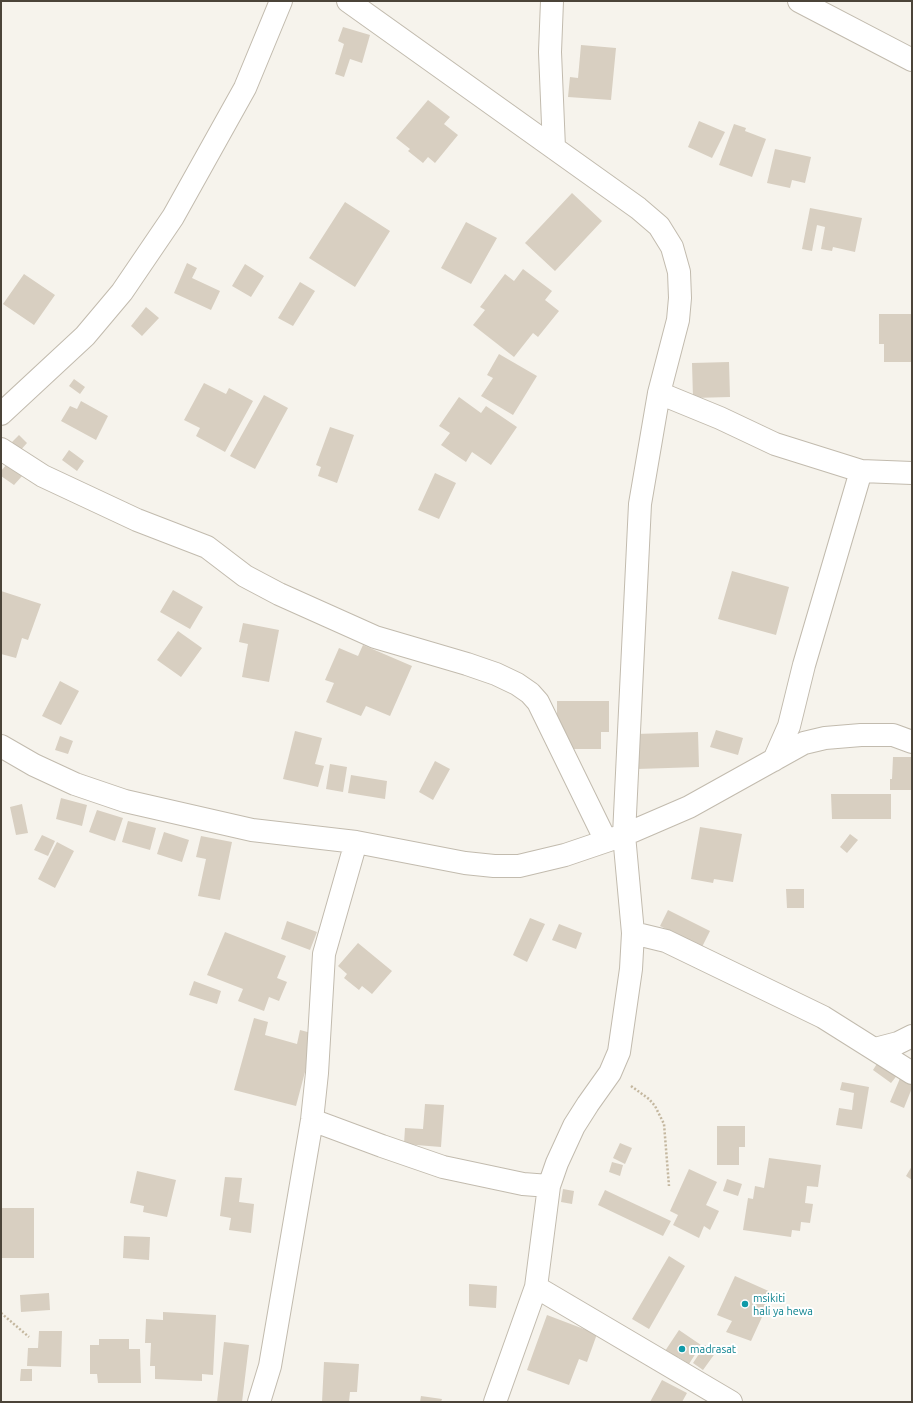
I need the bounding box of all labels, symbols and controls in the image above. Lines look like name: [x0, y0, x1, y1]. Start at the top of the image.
place label: msikiti hali ya hewa: [753, 1291, 813, 1317]
marker: msikiti hali ya hewa: [740, 1299, 750, 1309]
place label: madrasat: [690, 1342, 736, 1356]
marker: madrasat: [677, 1344, 687, 1354]

